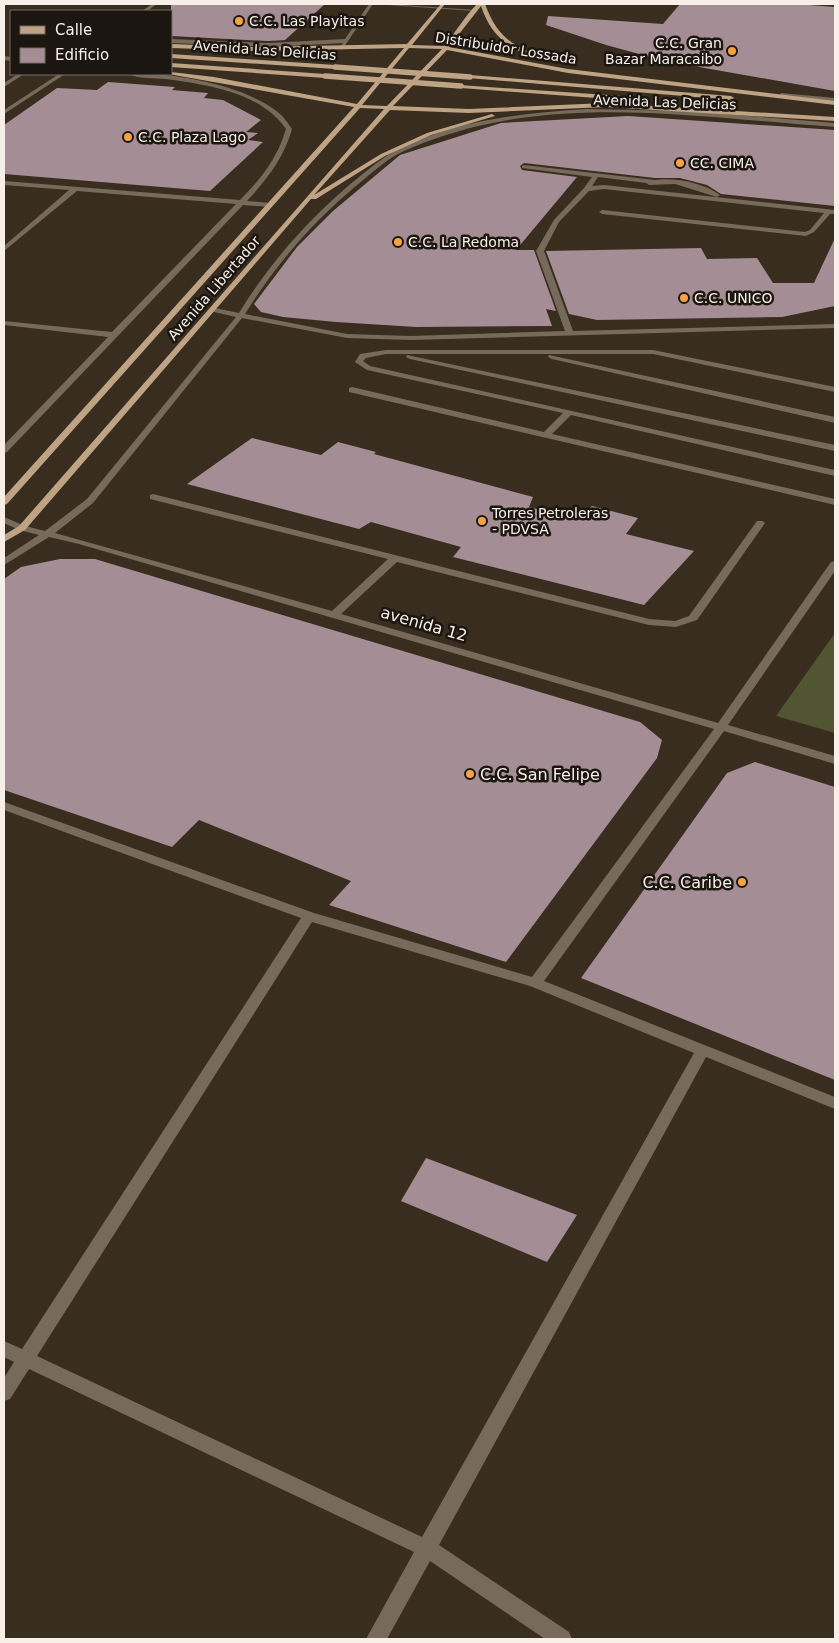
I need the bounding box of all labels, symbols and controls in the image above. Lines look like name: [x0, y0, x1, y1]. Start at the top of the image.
legend: [10, 10, 172, 75]
place label: C.C. Las Playitas: [249, 13, 364, 29]
marker: C.C. Las Playitas: [233, 15, 245, 27]
text: Calle: [55, 21, 92, 39]
street label: Distribuidor Lossada: [434, 29, 578, 67]
place label: C.C. Gran Bazar Maracaibo: [605, 35, 722, 67]
street label: Avenida Las Delicias: [193, 37, 337, 63]
marker: C.C. Gran Bazar Maracaibo: [726, 45, 738, 57]
text: Edificio: [55, 46, 109, 64]
street label: Avenida Las Delicias: [593, 92, 737, 112]
place label: C.C. Plaza Lago: [138, 129, 246, 145]
marker: C.C. Plaza Lago: [122, 131, 134, 143]
place label: CC. CIMA: [690, 155, 754, 171]
marker: CC. CIMA: [674, 157, 686, 169]
street label: Avenida Libertador: [164, 233, 264, 343]
place label: C.C. La Redoma: [408, 234, 519, 250]
marker: C.C. La Redoma: [392, 236, 404, 248]
place label: C.C. UNICO: [694, 290, 773, 306]
marker: C.C. UNICO: [678, 292, 690, 304]
place label: Torres Petroleras - PDVSA: [491, 505, 608, 537]
marker: Torres Petroleras - PDVSA: [476, 515, 488, 527]
street label: avenida 12: [379, 603, 469, 645]
place label: C.C. San Felipe: [480, 765, 600, 784]
marker: C.C. San Felipe: [464, 768, 476, 780]
place label: C.C. Caribe: [642, 873, 732, 892]
marker: C.C. Caribe: [736, 876, 748, 888]

